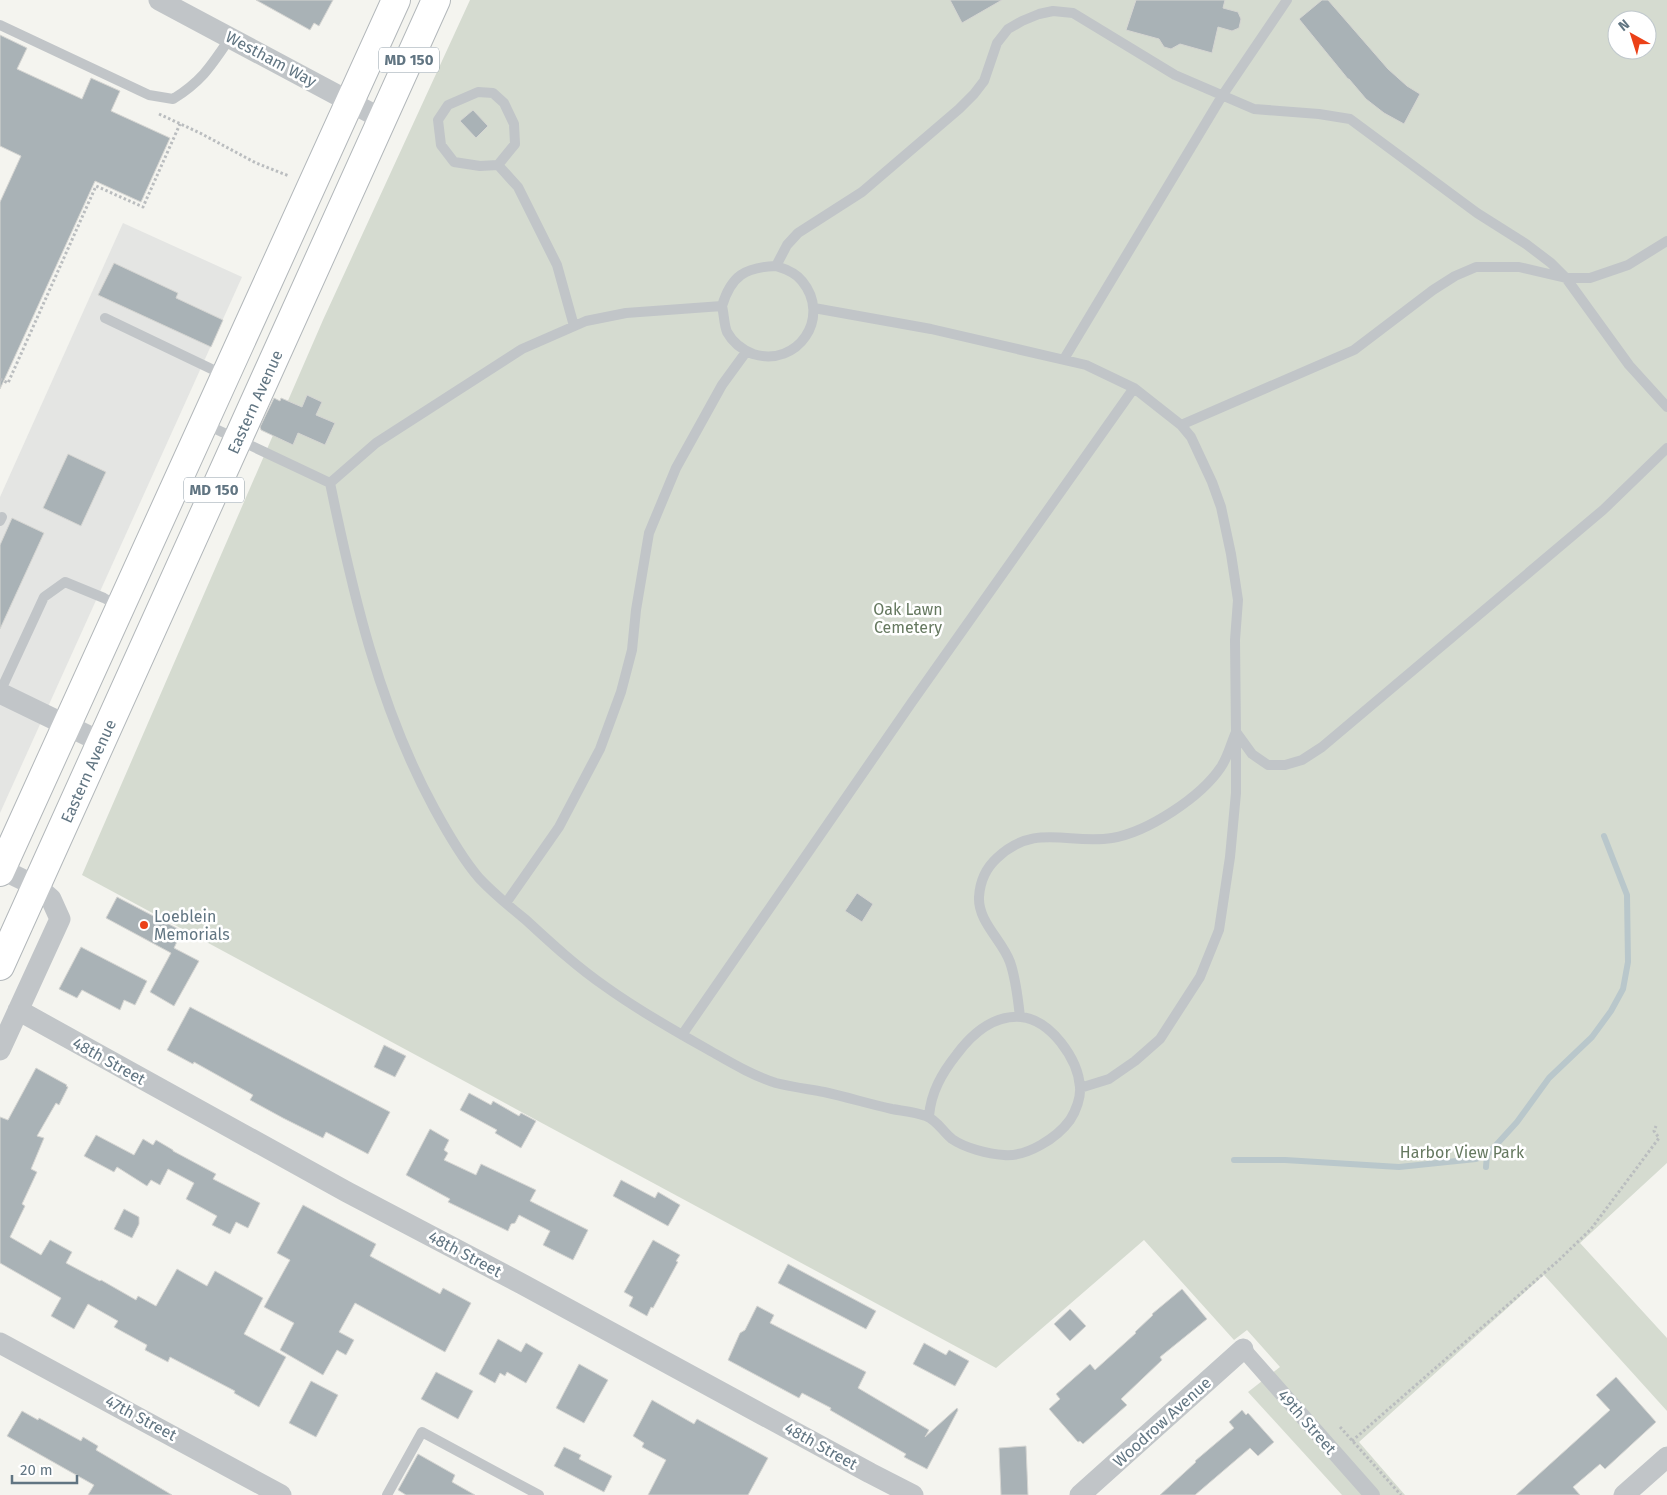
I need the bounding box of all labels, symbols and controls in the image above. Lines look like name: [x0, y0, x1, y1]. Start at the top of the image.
north arrow: [1607, 10, 1657, 60]
text: N: [1615, 16, 1633, 35]
street label: Westham Way: [222, 27, 320, 91]
road number: MD 150: [379, 48, 439, 72]
street label: Eastern Avenue: [223, 347, 286, 457]
road number: MD 150: [184, 478, 244, 502]
park label: Oak Lawn Cemetery: [873, 600, 943, 637]
street label: Eastern Avenue: [56, 716, 120, 826]
place label: Loeblein Memorials: [154, 907, 230, 944]
marker: Loeblein Memorials: [138, 919, 150, 931]
street label: 48th Street: [69, 1033, 149, 1089]
park label: Harbor View Park: [1400, 1143, 1525, 1162]
street label: 48th Street: [425, 1227, 505, 1281]
street label: Woodrow Avenue: [1109, 1373, 1215, 1471]
street label: 49th Street: [1274, 1386, 1340, 1458]
street label: 47th Street: [102, 1391, 180, 1445]
street label: 48th Street: [781, 1418, 861, 1474]
scale bar: [12, 1452, 78, 1484]
text: 20 m: [20, 1461, 53, 1479]

